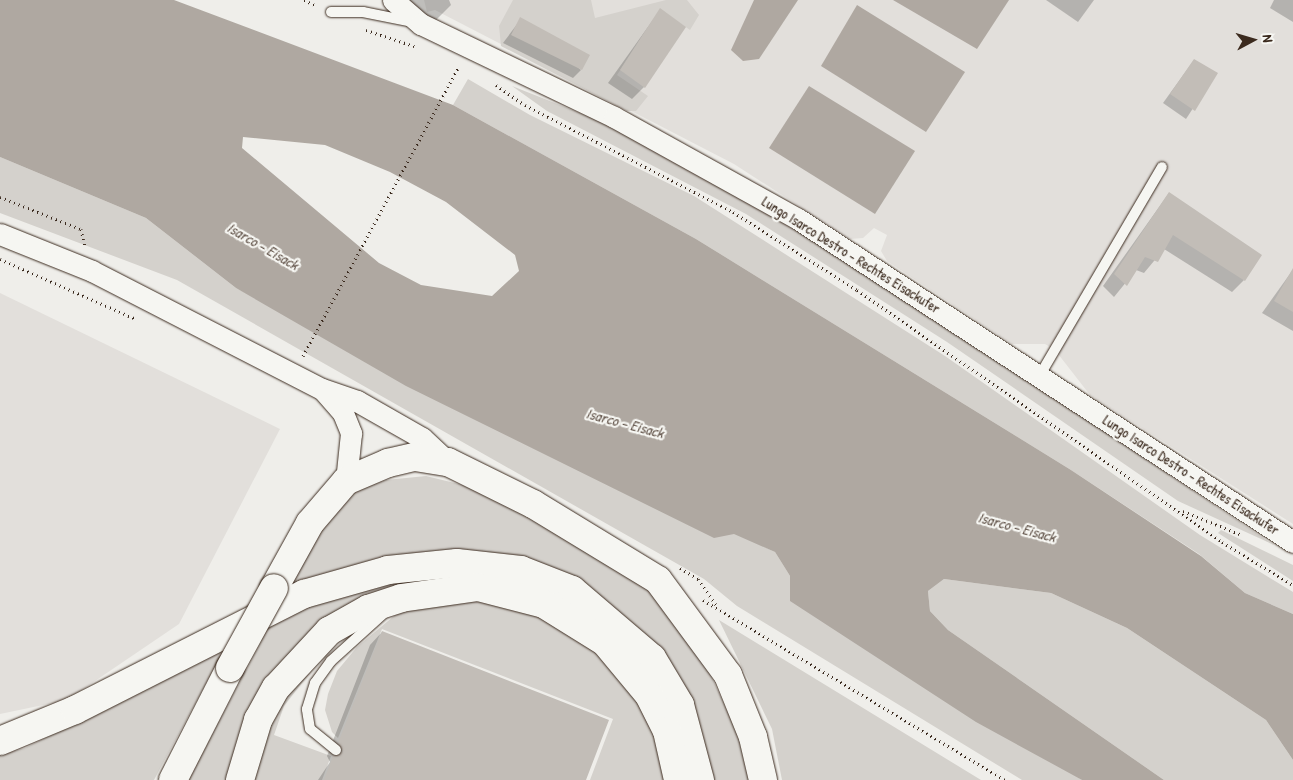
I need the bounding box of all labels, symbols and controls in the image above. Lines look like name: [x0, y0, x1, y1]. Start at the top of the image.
north arrow: [1228, 15, 1278, 65]
text: N: [1259, 34, 1278, 43]
street label: Lungo Isarco Destro - Rechtes Eisackufer: [759, 193, 943, 317]
water label: Isarco - Eisack: [224, 218, 302, 274]
water label: Isarco - Eisack: [584, 404, 666, 442]
street label: Lungo Isarco Destro - Rechtes Eisackufer: [1100, 412, 1282, 538]
water label: Isarco - Eisack: [976, 508, 1058, 546]

